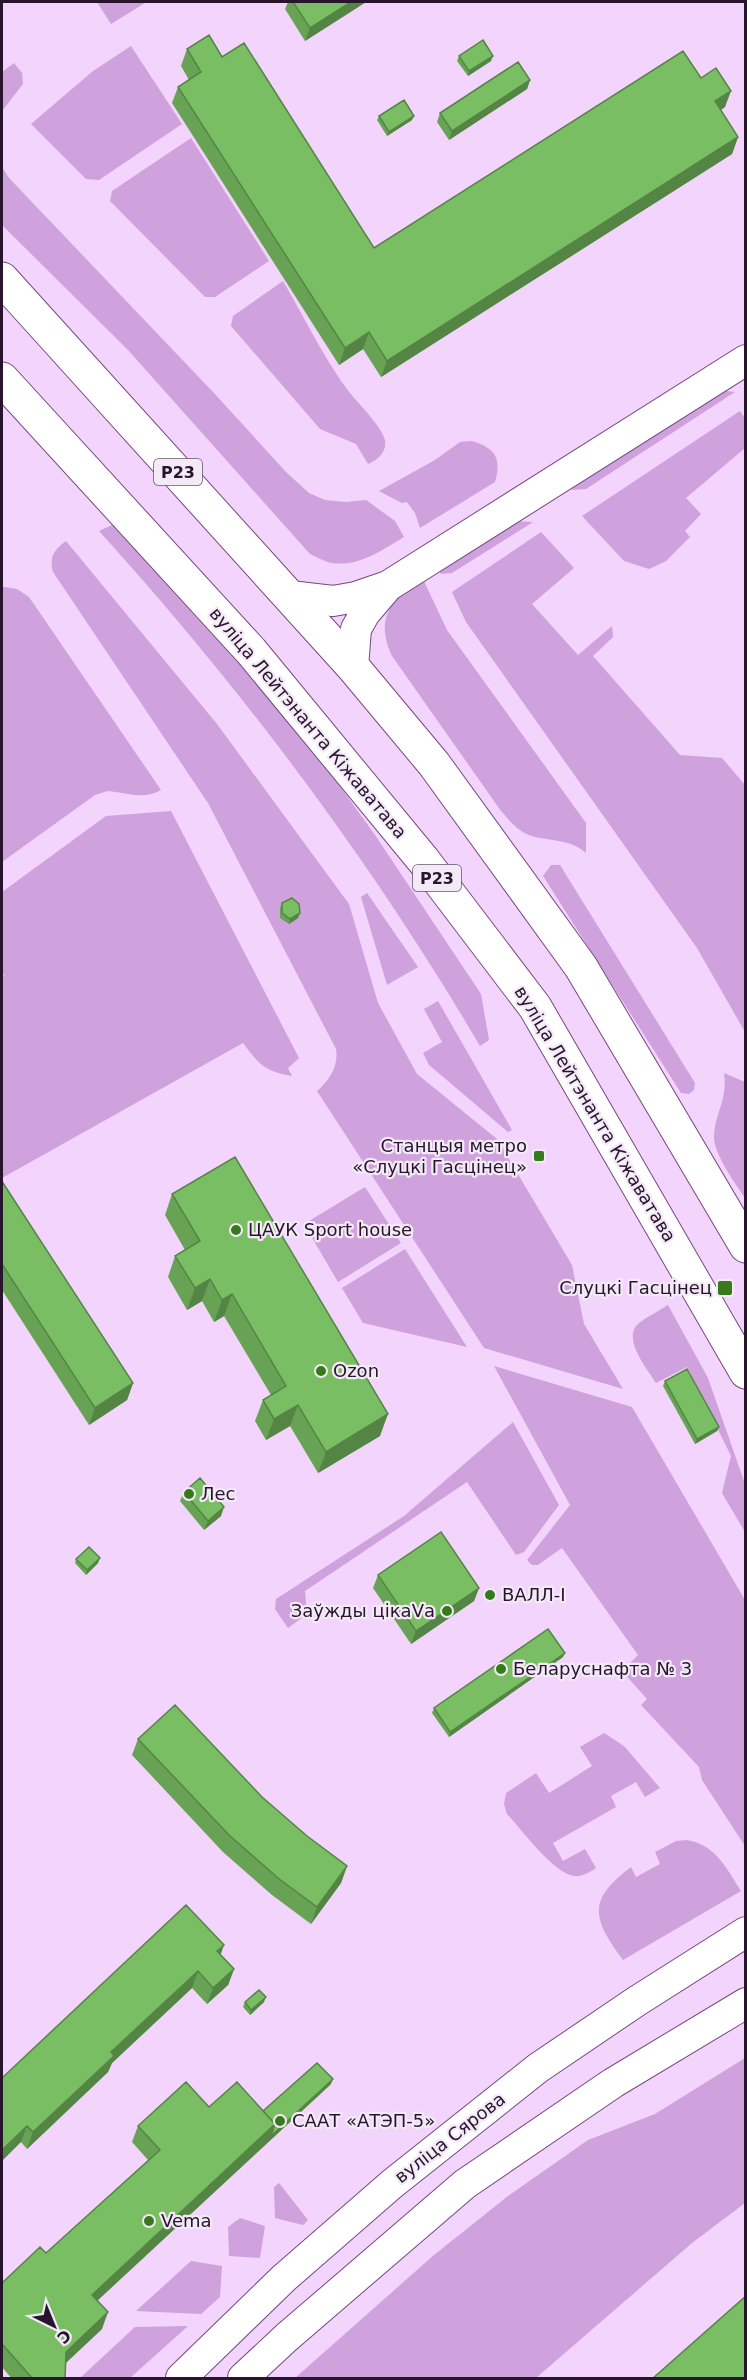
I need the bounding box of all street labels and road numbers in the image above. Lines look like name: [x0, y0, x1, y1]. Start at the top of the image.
road number: Р23: [154, 459, 202, 485]
street label: вуліца Лейтэнанта Кіжаватава: [206, 603, 411, 842]
road number: Р23: [413, 865, 461, 891]
street label: вуліца Лейтэнанта Кіжаватава: [510, 982, 680, 1246]
street label: вуліца Сярова: [390, 2088, 509, 2187]

